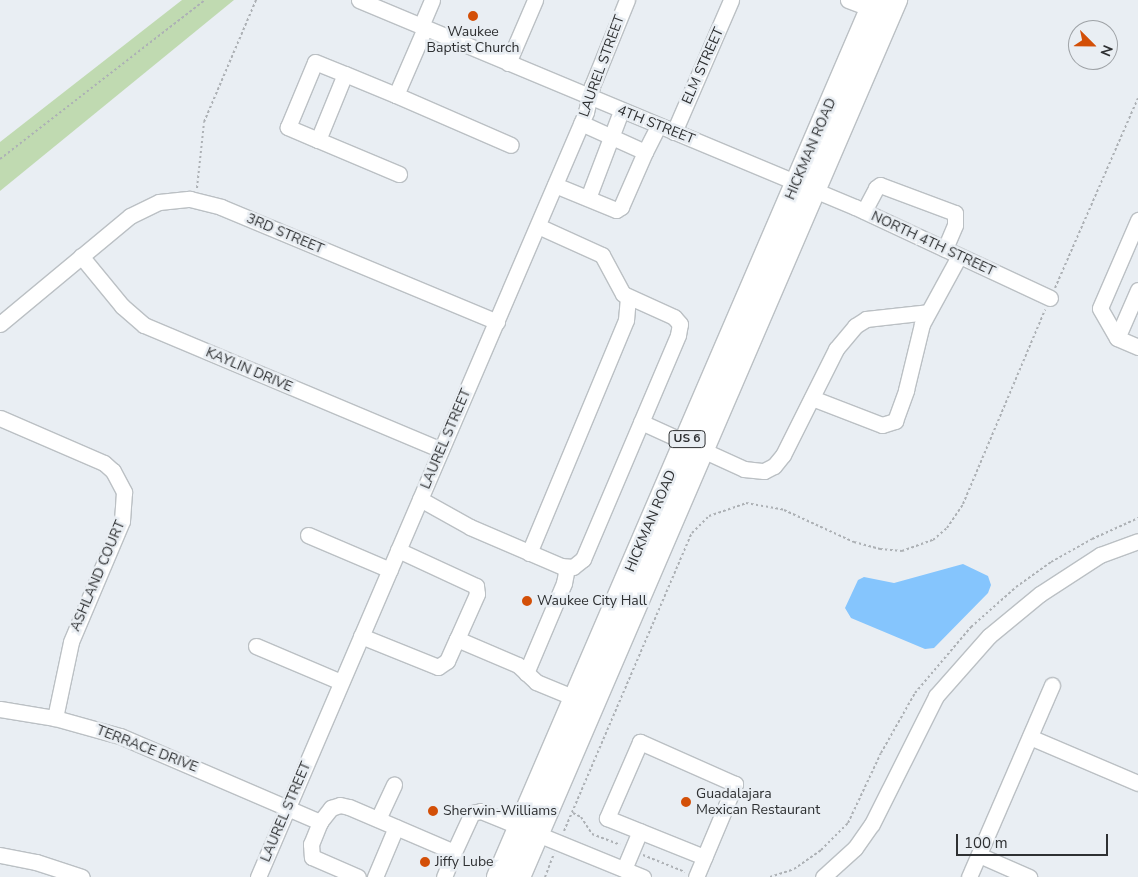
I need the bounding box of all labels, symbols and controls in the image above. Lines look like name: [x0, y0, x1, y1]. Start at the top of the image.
marker: Waukee Baptist Church: [467, 10, 479, 22]
street label: LAUREL STREET: [576, 13, 628, 119]
north arrow: [1068, 20, 1118, 70]
place label: Waukee Baptist Church: [427, 24, 519, 56]
street label: ELM STREET: [679, 25, 727, 107]
text: N: [1096, 42, 1117, 59]
street label: HICKMAN ROAD: [782, 96, 840, 202]
street label: 4TH STREET: [615, 102, 697, 148]
street label: NORTH 4TH STREET: [868, 208, 998, 280]
street label: 3RD STREET: [244, 210, 326, 258]
street label: KAYLIN DRIVE: [203, 344, 295, 396]
street label: LAUREL STREET: [417, 386, 475, 492]
road number: US 6: [668, 429, 706, 448]
street label: HICKMAN ROAD: [622, 468, 680, 574]
street label: ASHLAND COURT: [67, 518, 129, 634]
place label: Waukee City Hall: [537, 593, 647, 609]
marker: Waukee City Hall: [521, 595, 533, 607]
street label: TERRACE DRIVE: [94, 722, 200, 776]
street label: LAUREL STREET: [257, 759, 315, 865]
place label: Guadalajara Mexican Restaurant: [696, 786, 820, 819]
marker: Guadalajara Mexican Restaurant: [680, 796, 692, 808]
place label: Sherwin-Williams: [443, 803, 557, 819]
marker: Sherwin-Williams: [427, 805, 439, 817]
scale bar: [958, 824, 1110, 856]
text: 100 m: [964, 833, 1008, 853]
place label: Jiffy Lube: [435, 854, 493, 870]
marker: Jiffy Lube: [419, 856, 431, 868]

